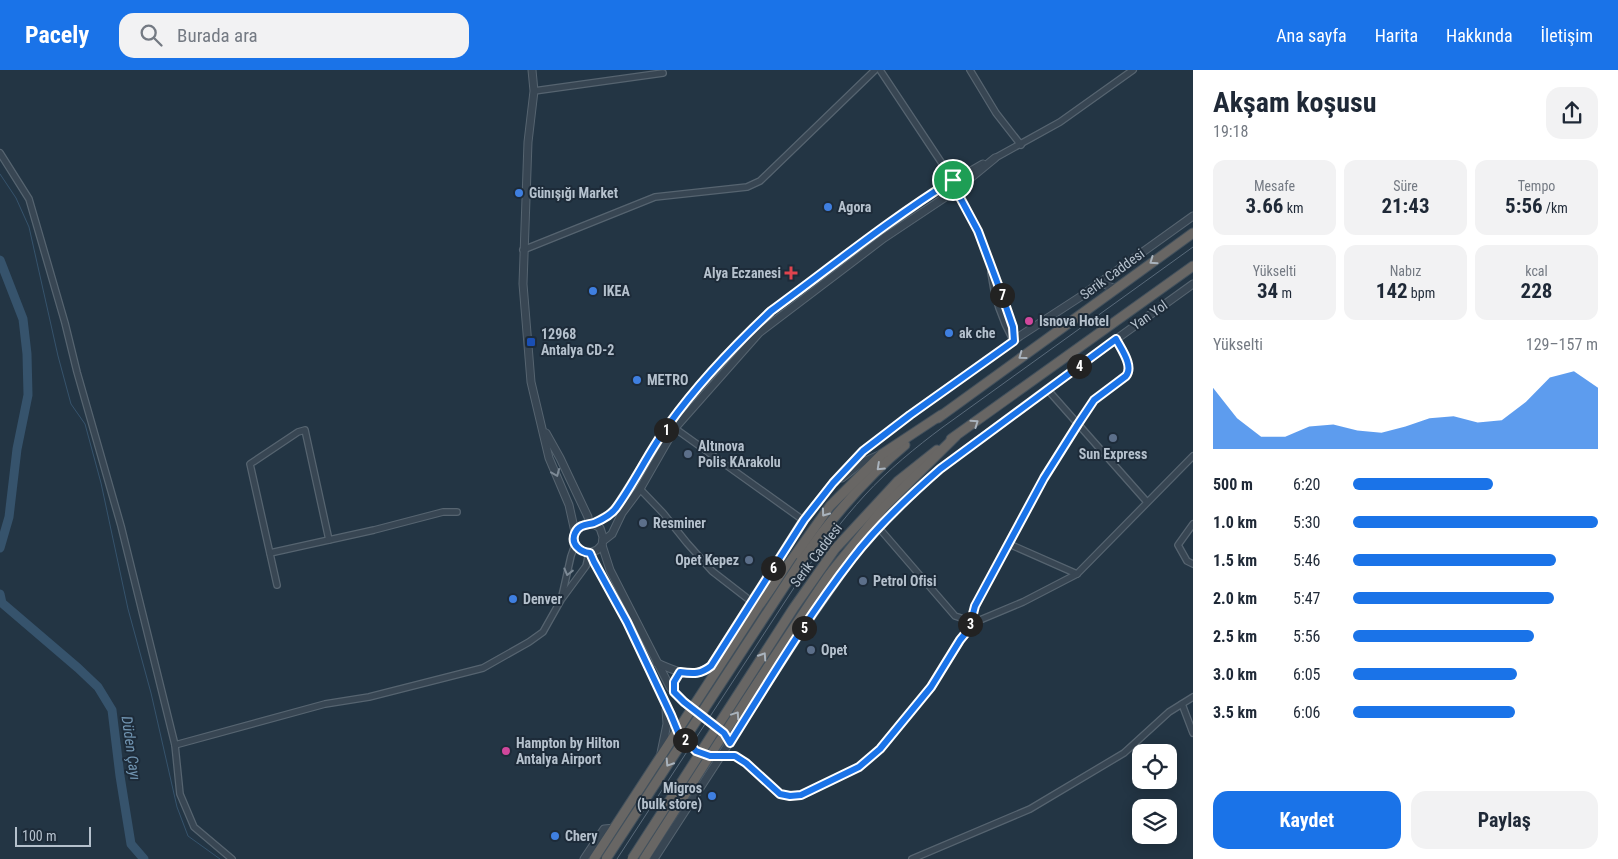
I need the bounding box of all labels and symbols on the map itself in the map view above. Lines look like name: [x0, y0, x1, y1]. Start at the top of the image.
pin: [932, 159, 974, 201]
place label: Günışığı Market: [529, 185, 618, 201]
marker: Günışığı Market: [513, 187, 525, 199]
place label: Agora: [838, 199, 872, 215]
marker: Agora: [822, 201, 834, 213]
street label: Serik Caddesi: [1077, 245, 1147, 303]
one-way arrow: [1149, 255, 1159, 264]
place label: Alya Eczanesi: [704, 265, 781, 281]
marker: Alya Eczanesi: [785, 267, 797, 279]
pin: 7: [990, 282, 1014, 308]
place label: IKEA: [603, 283, 630, 299]
marker: IKEA: [587, 285, 599, 297]
street label: Yan Yol: [1128, 297, 1170, 333]
place label: Isnova Hotel: [1039, 313, 1109, 329]
marker: Isnova Hotel: [1023, 315, 1035, 327]
place label: ak che: [959, 325, 996, 341]
place label: 12968 Antalya CD-2: [541, 326, 614, 358]
marker: ak che: [943, 327, 955, 339]
marker: 12968 Antalya CD-2: [525, 336, 537, 348]
one-way arrow: [1018, 350, 1027, 360]
pin: 4: [1066, 354, 1092, 378]
place label: METRO: [647, 372, 688, 388]
marker: METRO: [631, 374, 643, 386]
pin: 1: [654, 418, 678, 442]
one-way arrow: [969, 419, 978, 429]
marker: Sun Express: [1107, 432, 1119, 444]
place label: Altınova Polis KArakolu: [698, 438, 781, 470]
place label: Sun Express: [1079, 446, 1147, 462]
marker: Altınova Polis KArakolu: [682, 448, 694, 460]
one-way arrow: [877, 462, 886, 471]
one-way arrow: [549, 468, 560, 477]
one-way arrow: [822, 507, 830, 516]
place label: Resminer: [653, 515, 706, 531]
marker: Resminer: [637, 517, 649, 529]
street label: Serik Caddesi: [787, 520, 845, 590]
place label: Opet Kepez: [675, 552, 739, 568]
marker: Opet Kepez: [743, 554, 755, 566]
pin: 6: [760, 556, 786, 580]
one-way arrow: [563, 568, 574, 577]
place label: Petrol Ofisi: [873, 573, 936, 589]
marker: Petrol Ofisi: [857, 575, 869, 587]
place label: Denver: [523, 591, 562, 607]
marker: Denver: [507, 593, 519, 605]
pin: 3: [958, 612, 982, 636]
pin: 5: [792, 616, 816, 640]
place label: Opet: [821, 642, 847, 658]
marker: Opet: [805, 644, 817, 656]
one-way arrow: [756, 653, 766, 662]
one-way arrow: [730, 711, 739, 720]
water label: Düden Çayı: [118, 715, 144, 781]
pin: 2: [672, 728, 698, 752]
place label: Hampton by Hilton Antalya Airport: [516, 735, 620, 767]
marker: Hampton by Hilton Antalya Airport: [500, 745, 512, 757]
one-way arrow: [666, 757, 675, 766]
place label: Migros (bulk store): [637, 780, 702, 813]
marker: Migros (bulk store): [706, 790, 718, 802]
scale bar: [15, 824, 91, 847]
place label: Chery: [565, 828, 598, 844]
marker: Chery: [549, 830, 561, 842]

